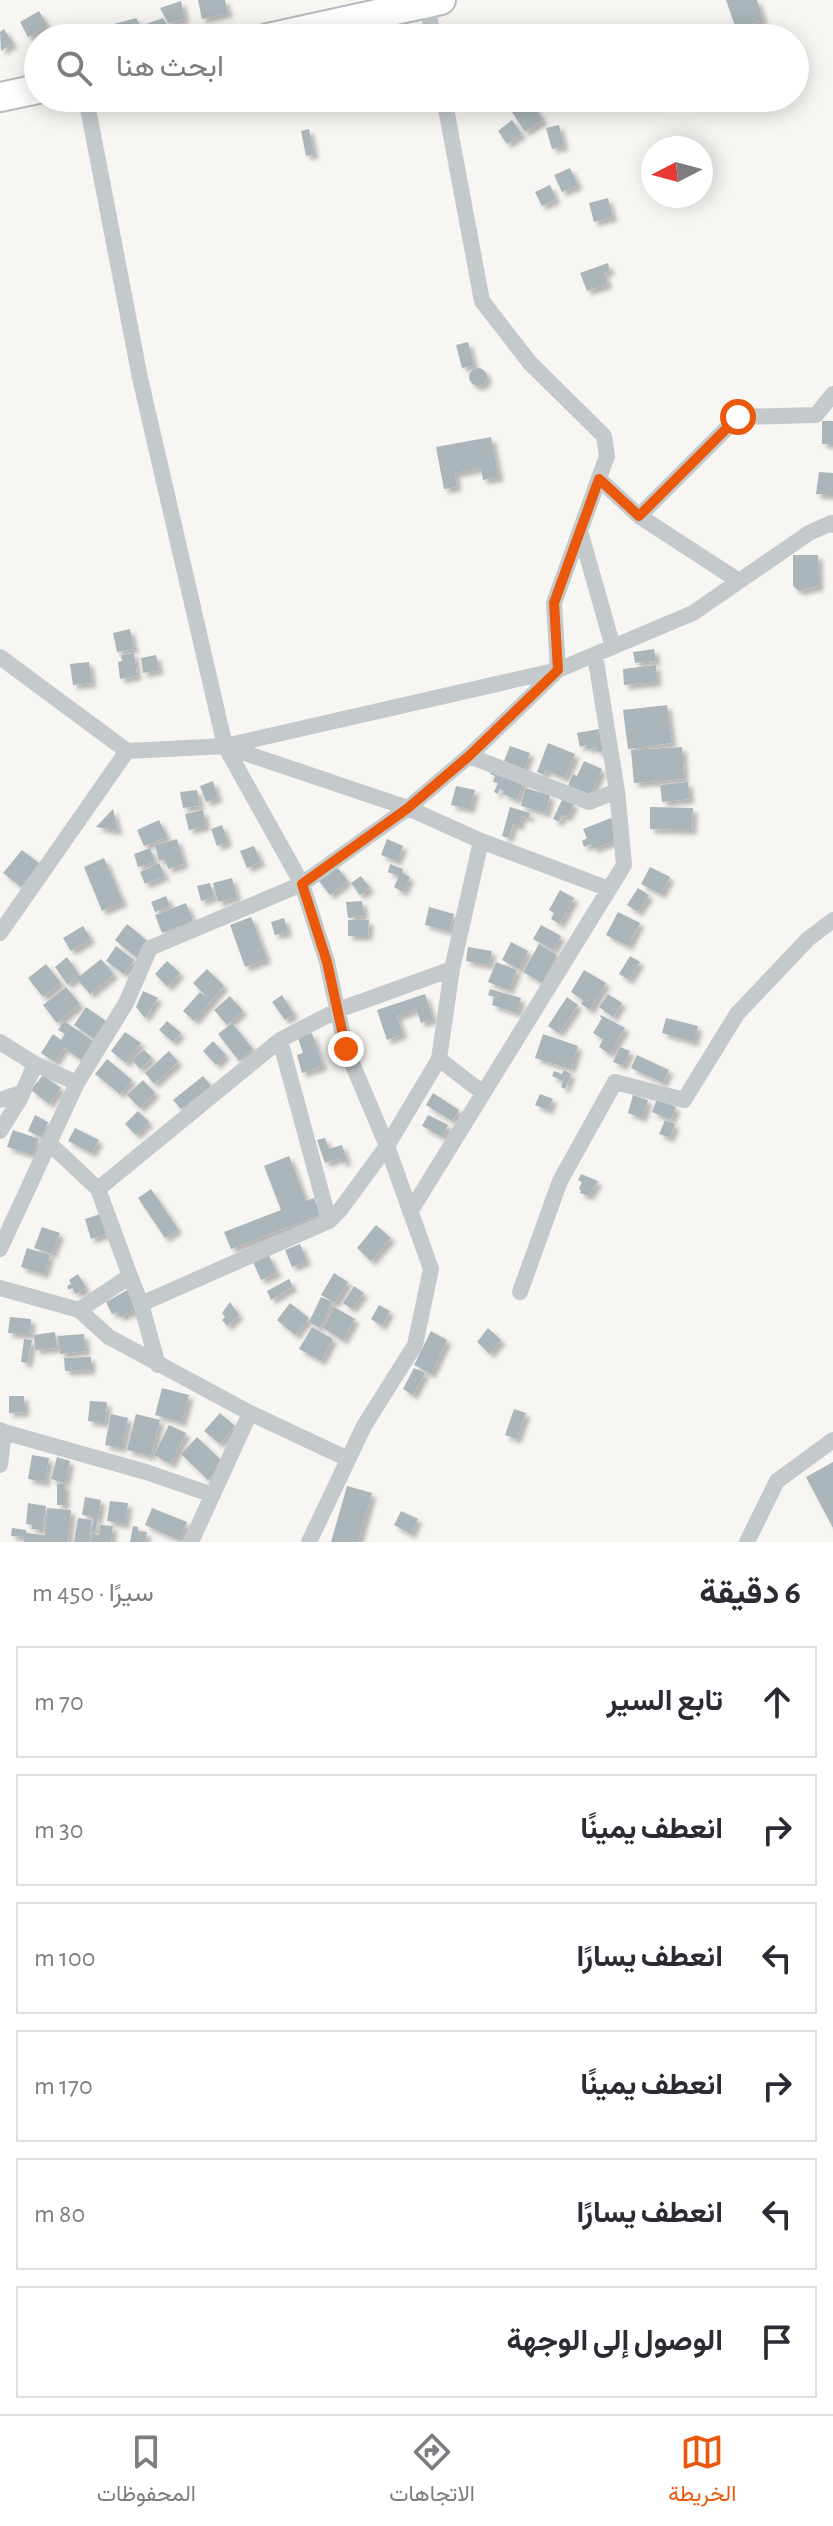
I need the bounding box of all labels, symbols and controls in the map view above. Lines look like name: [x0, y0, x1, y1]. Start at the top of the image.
search box: [24, 24, 809, 112]
icon: search: [52, 46, 96, 90]
text: ابحث هنا: [116, 52, 224, 82]
north arrow: [641, 136, 713, 208]
route start: [720, 399, 756, 435]
route end: [328, 1031, 364, 1067]
text: 6 دقيقة: [699, 1576, 801, 1610]
text: سيرًا · 450 m: [32, 1580, 154, 1606]
icon: ahead: [755, 1680, 799, 1724]
text: تابع السير: [607, 1686, 723, 1716]
text: 70 m: [34, 1689, 84, 1715]
icon: right: [755, 1808, 799, 1852]
text: انعطف يمينًا: [580, 1814, 723, 1844]
text: 30 m: [34, 1817, 84, 1843]
icon: left: [755, 1936, 799, 1980]
text: انعطف يسارًا: [576, 1942, 723, 1972]
text: 100 m: [34, 1945, 96, 1971]
icon: right: [755, 2064, 799, 2108]
text: انعطف يمينًا: [580, 2070, 723, 2100]
text: 170 m: [34, 2073, 93, 2099]
icon: left: [755, 2192, 799, 2236]
text: انعطف يسارًا: [576, 2198, 723, 2228]
text: 80 m: [34, 2201, 85, 2227]
icon: arrive: [755, 2320, 799, 2364]
text: الوصول إلى الوجهة: [507, 2326, 723, 2356]
tab: المحفوظات: [97, 2430, 196, 2513]
tab: الاتجاهات: [389, 2430, 475, 2513]
tab: الخريطة: [668, 2430, 736, 2513]

